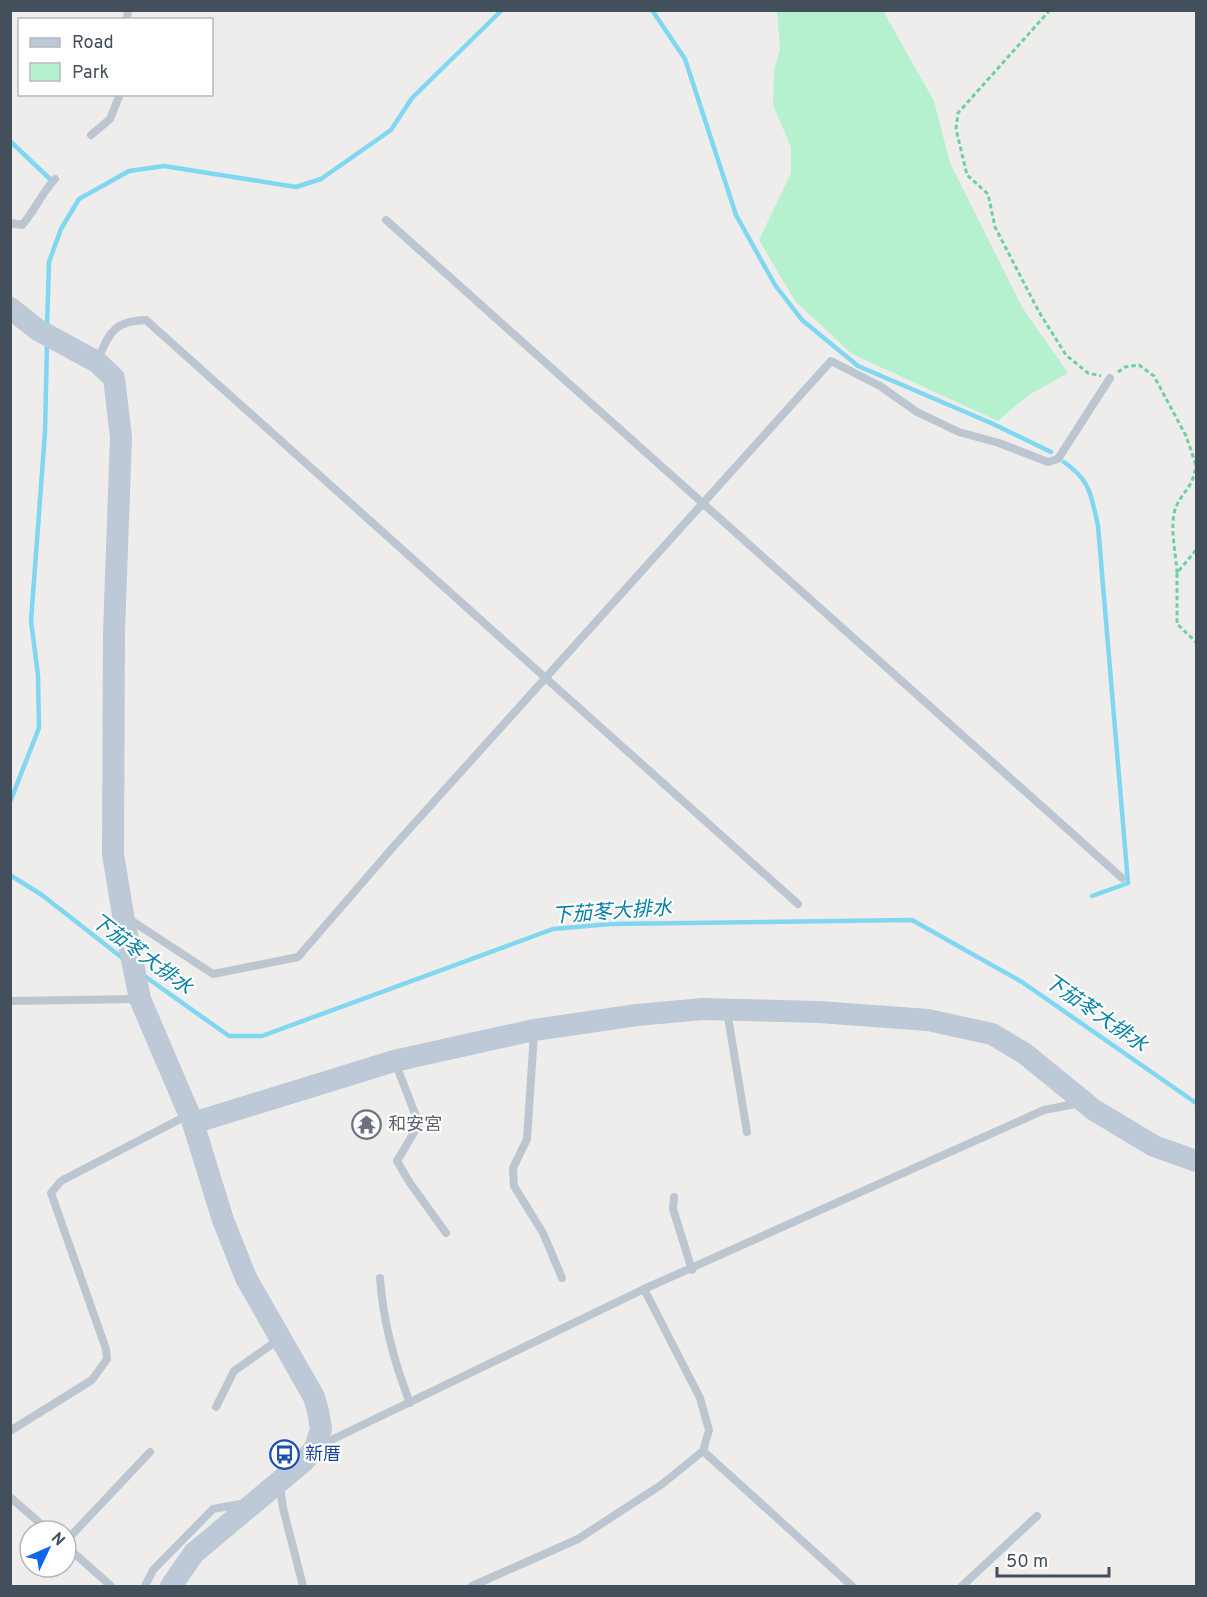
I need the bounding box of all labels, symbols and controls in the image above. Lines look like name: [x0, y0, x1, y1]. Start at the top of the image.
legend: [18, 18, 213, 96]
text: Road: [72, 32, 114, 55]
text: Park: [72, 62, 109, 85]
water label: 下茄苳大排水: [551, 896, 674, 930]
water label: 下茄苳大排水: [85, 909, 198, 1002]
water label: 下茄苳大排水: [1038, 969, 1152, 1060]
temple icon: 和安宮: [351, 1109, 383, 1141]
place label: 和安宮: [388, 1114, 442, 1137]
bus stop icon: 新厝: [268, 1439, 300, 1471]
place label: 新厝: [305, 1444, 341, 1467]
north arrow: [18, 1519, 78, 1579]
text: N: [46, 1529, 69, 1551]
scale bar: [997, 1540, 1110, 1578]
text: 50 m: [1006, 1551, 1048, 1574]

